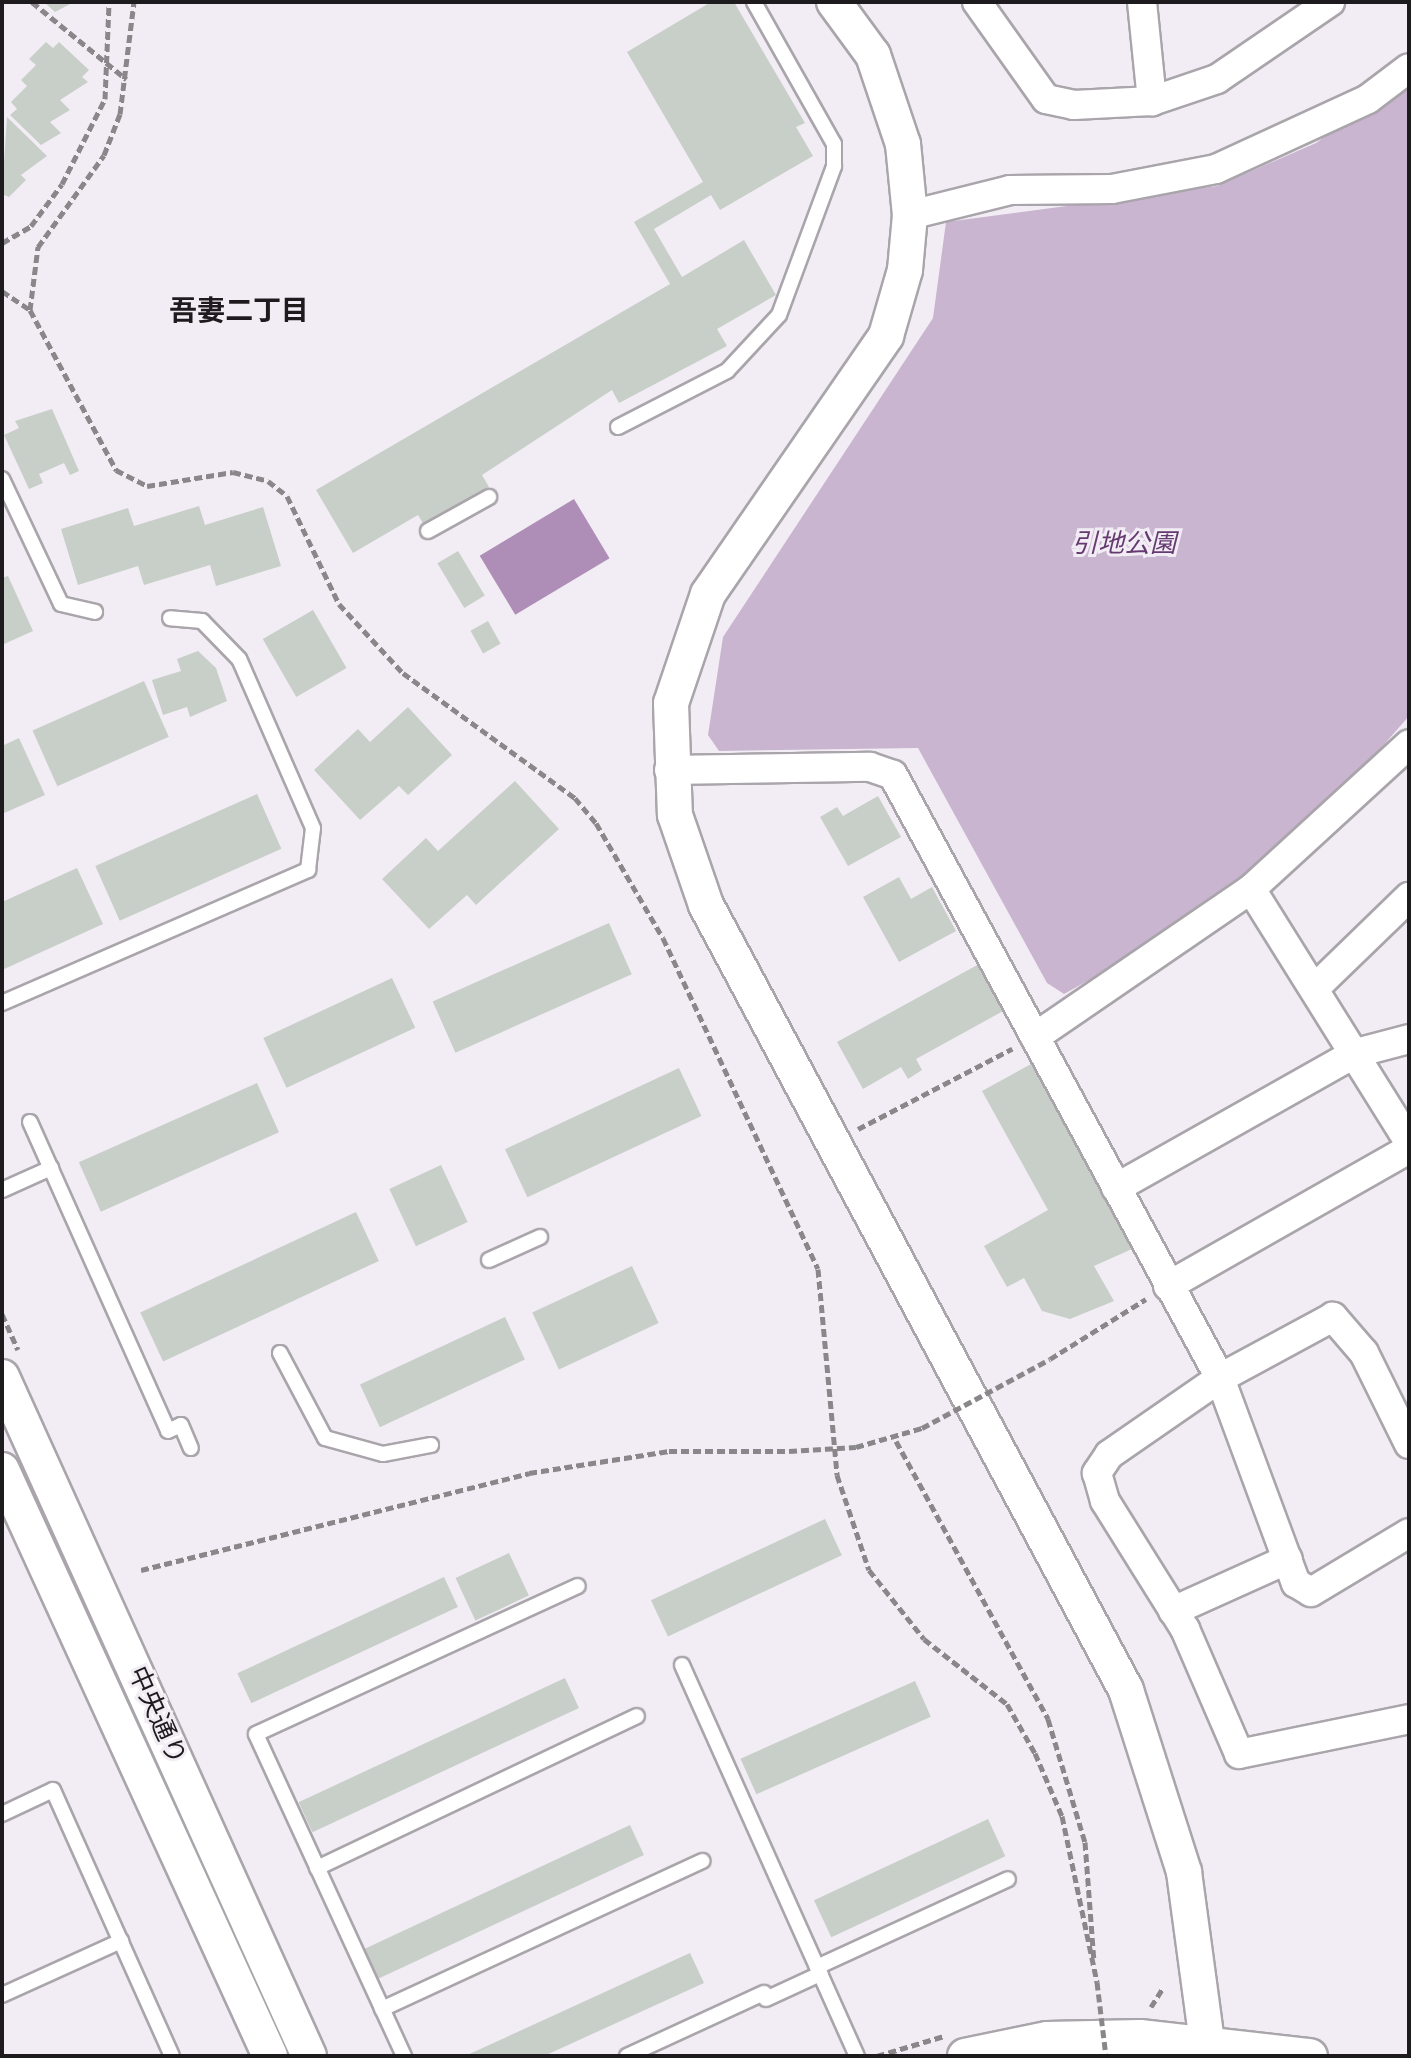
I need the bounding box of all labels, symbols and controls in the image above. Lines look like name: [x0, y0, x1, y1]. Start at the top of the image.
district label: 吾妻二丁目: [169, 295, 309, 329]
park label: 引地公園: [1072, 529, 1176, 561]
street label: 中央通り: [121, 1662, 191, 1770]

